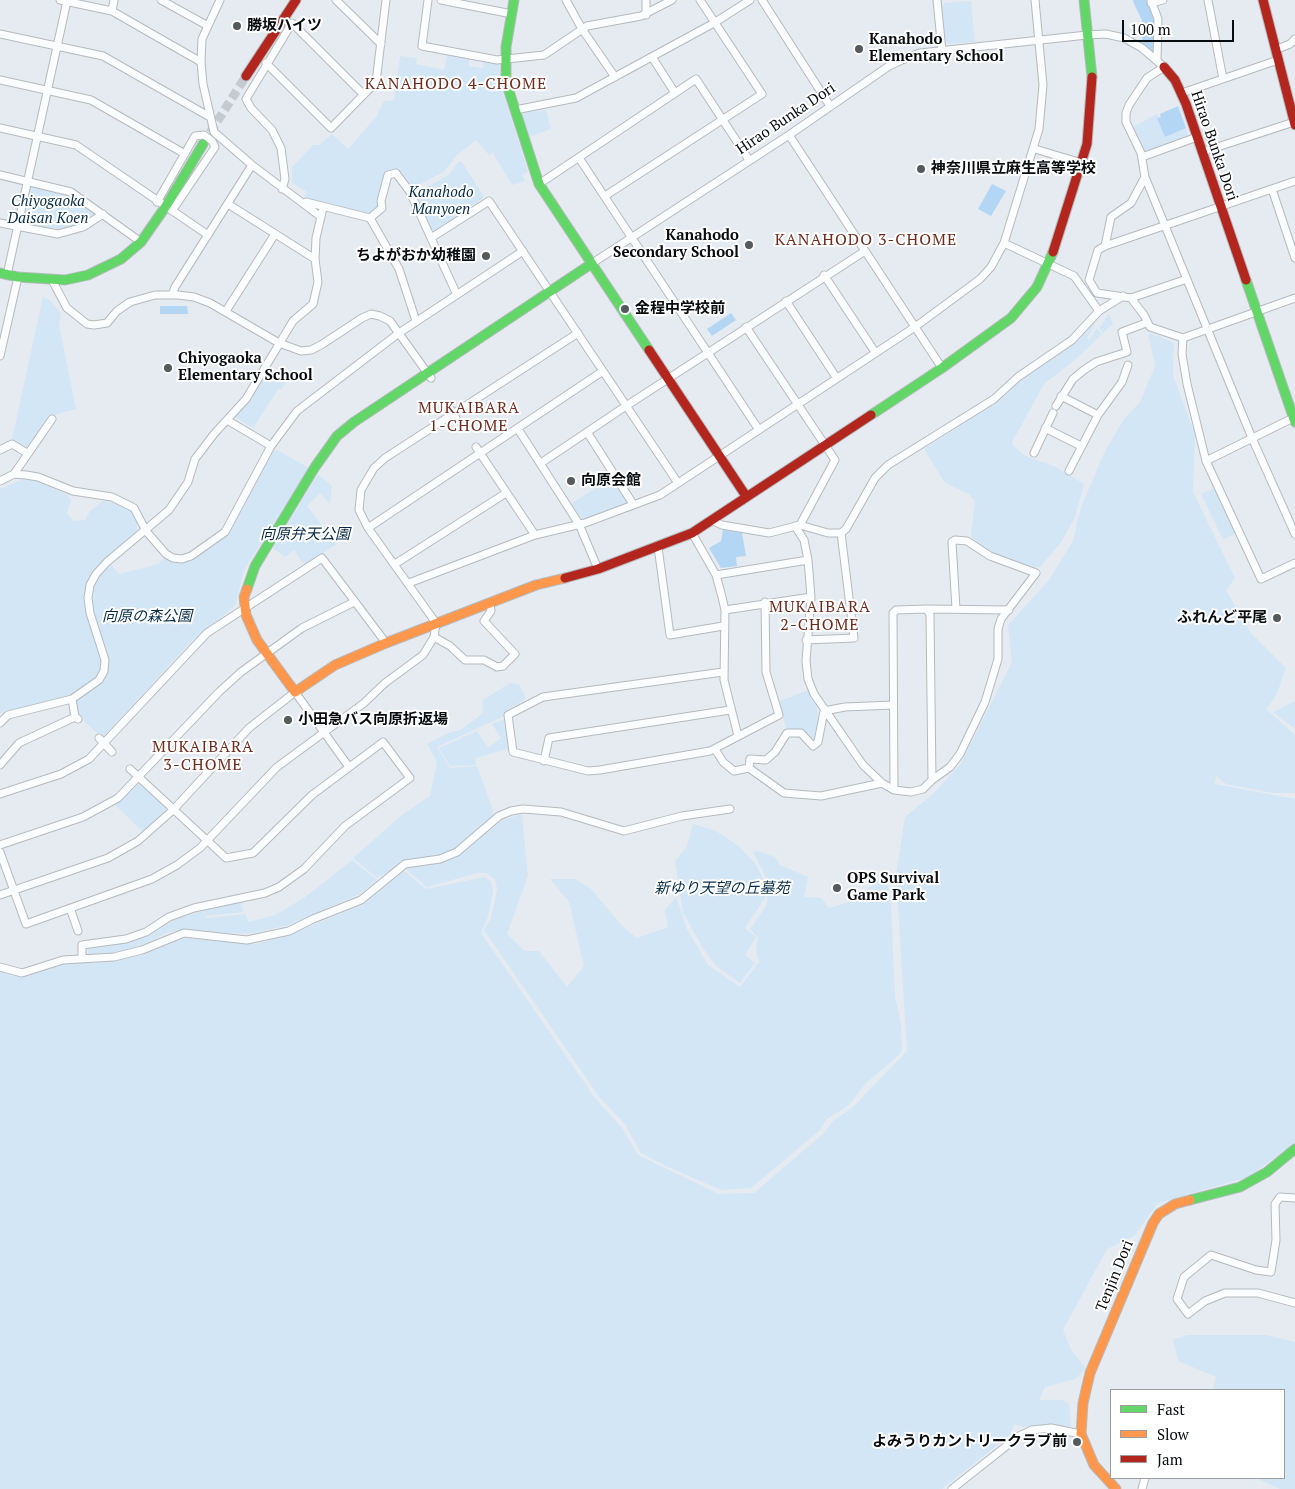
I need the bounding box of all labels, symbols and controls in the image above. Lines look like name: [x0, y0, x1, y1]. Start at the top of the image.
scale bar: [1125, 10, 1238, 42]
place label: 勝坂ハイツ: [247, 17, 322, 35]
text: 100 m: [1130, 19, 1171, 39]
marker: 勝坂ハイツ: [231, 20, 243, 32]
place label: Kanahodo Elementary School: [869, 31, 1004, 66]
marker: Kanahodo Elementary School: [853, 43, 865, 55]
district label: KANAHODO 4-CHOME: [363, 74, 549, 94]
street label: Hirao Bunka Dori: [733, 79, 839, 159]
street label: Hirao Bunka Dori: [1187, 88, 1241, 204]
place label: 神奈川県立麻生高等学校: [931, 160, 1096, 178]
marker: 神奈川県立麻生高等学校: [915, 163, 927, 175]
park label: Kanahodo Manyoen: [408, 184, 474, 219]
park label: Chiyogaoka Daisan Koen: [8, 193, 88, 228]
place label: Kanahodo Secondary School: [613, 227, 739, 262]
district label: KANAHODO 3-CHOME: [773, 230, 959, 250]
marker: Kanahodo Secondary School: [743, 239, 755, 251]
place label: ちよがおか幼稚園: [356, 247, 476, 265]
marker: ちよがおか幼稚園: [480, 250, 492, 262]
place label: 金程中学校前: [635, 300, 725, 318]
marker: 金程中学校前: [619, 303, 631, 315]
place label: Chiyogaoka Elementary School: [178, 350, 313, 385]
marker: Chiyogaoka Elementary School: [162, 362, 174, 374]
district label: MUKAIBARA 1-CHOME: [417, 398, 521, 436]
place label: 向原会館: [581, 472, 641, 490]
marker: 向原会館: [565, 475, 577, 487]
park label: 向原弁天公園: [260, 526, 350, 544]
district label: MUKAIBARA 2-CHOME: [768, 597, 872, 635]
park label: 向原の森公園: [102, 608, 192, 626]
place label: ふれんど平尾: [1177, 609, 1267, 627]
marker: ふれんど平尾: [1271, 612, 1283, 624]
place label: 小田急バス向原折返場: [298, 711, 448, 729]
marker: 小田急バス向原折返場: [282, 714, 294, 726]
district label: MUKAIBARA 3-CHOME: [151, 737, 255, 775]
place label: OPS Survival Game Park: [847, 870, 939, 905]
park label: 新ゆり天望の丘墓苑: [655, 880, 789, 898]
marker: OPS Survival Game Park: [831, 882, 843, 894]
street label: Tenjin Dori: [1093, 1238, 1137, 1314]
legend: [1110, 1389, 1285, 1479]
text: Fast: [1157, 1399, 1185, 1419]
text: Slow: [1157, 1424, 1189, 1444]
place label: よみうりカントリークラブ前: [872, 1433, 1067, 1451]
marker: よみうりカントリークラブ前: [1071, 1436, 1083, 1448]
text: Jam: [1157, 1449, 1183, 1469]

